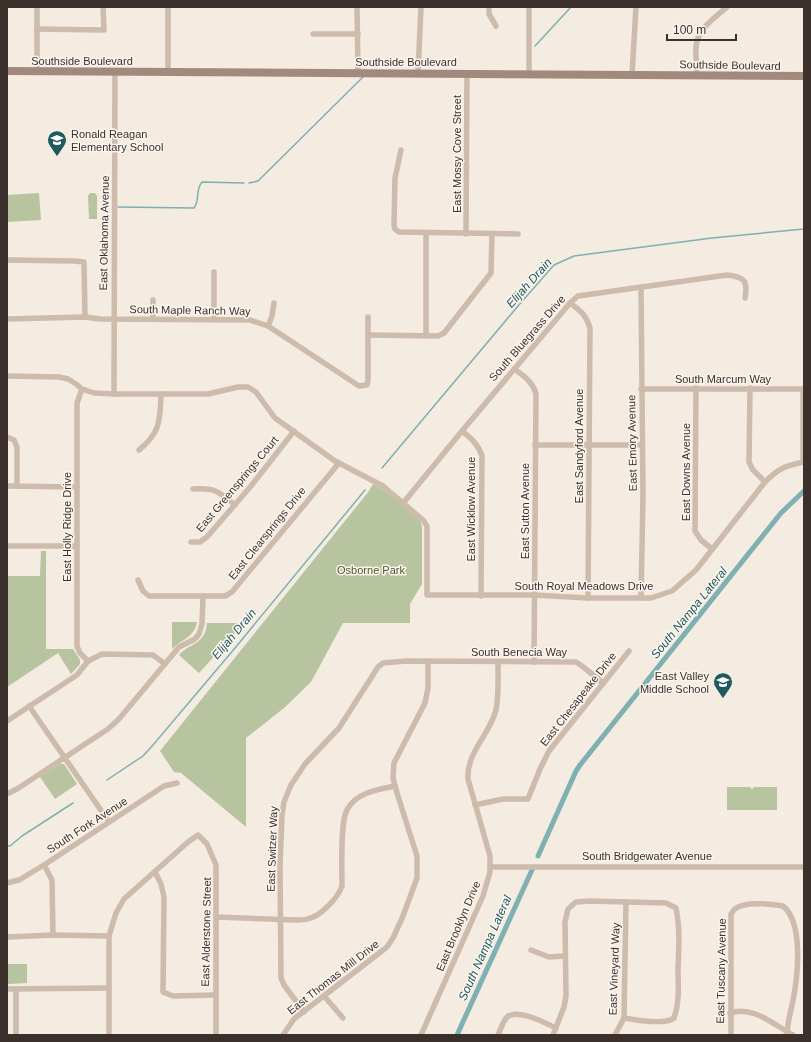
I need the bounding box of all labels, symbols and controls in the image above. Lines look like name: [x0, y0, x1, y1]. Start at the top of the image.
scale bar: [667, 16, 736, 42]
text: 100 m: [673, 23, 706, 37]
street label: Southside Boulevard: [31, 55, 133, 67]
street label: Southside Boulevard: [355, 56, 457, 68]
street label: Southside Boulevard: [679, 58, 781, 72]
street label: East Mossy Cove Street: [451, 95, 463, 213]
place label: Ronald Reagan Elementary School: [71, 128, 163, 153]
school or university icon: Ronald Reagan Elementary School: [46, 129, 68, 157]
street label: East Oklahoma Avenue: [97, 176, 111, 290]
water label: Elijah Drain: [503, 255, 555, 310]
street label: South Bluegrass Drive: [487, 293, 567, 383]
street label: South Maple Ranch Way: [129, 303, 251, 317]
street label: South Marcum Way: [675, 373, 772, 385]
street label: East Sandyford Avenue: [573, 389, 585, 503]
street label: East Emory Avenue: [625, 395, 639, 491]
street label: East Downs Avenue: [680, 423, 692, 521]
street label: East Greensprings Court: [193, 434, 281, 534]
street label: East Wicklow Avenue: [465, 457, 477, 561]
street label: East Sutton Avenue: [519, 463, 531, 559]
street label: East Holly Ridge Drive: [61, 472, 73, 582]
street label: East Clearsprings Drive: [226, 484, 308, 582]
park label: Osborne Park: [337, 564, 405, 576]
water label: South Nampa Lateral: [648, 564, 730, 661]
street label: South Royal Meadows Drive: [515, 580, 653, 592]
water label: Elijah Drain: [209, 606, 259, 662]
street label: South Benecia Way: [471, 646, 568, 658]
street label: East Chesapeake Drive: [538, 650, 618, 748]
place label: East Valley Middle School: [640, 670, 709, 695]
school or university icon: East Valley Middle School: [712, 671, 734, 699]
street label: South Fork Avenue: [45, 795, 129, 855]
street label: East Switzer Way: [265, 805, 280, 892]
street label: South Bridgewater Avenue: [582, 850, 712, 862]
street label: East Alderstone Street: [199, 877, 213, 987]
street label: East Brooklyn Drive: [434, 879, 482, 973]
water label: South Nampa Lateral: [456, 893, 515, 1003]
street label: East Tuscany Avenue: [714, 918, 728, 1024]
street label: East Vineyard Way: [606, 922, 622, 1016]
street label: East Thomas Mill Drive: [285, 938, 381, 1016]

